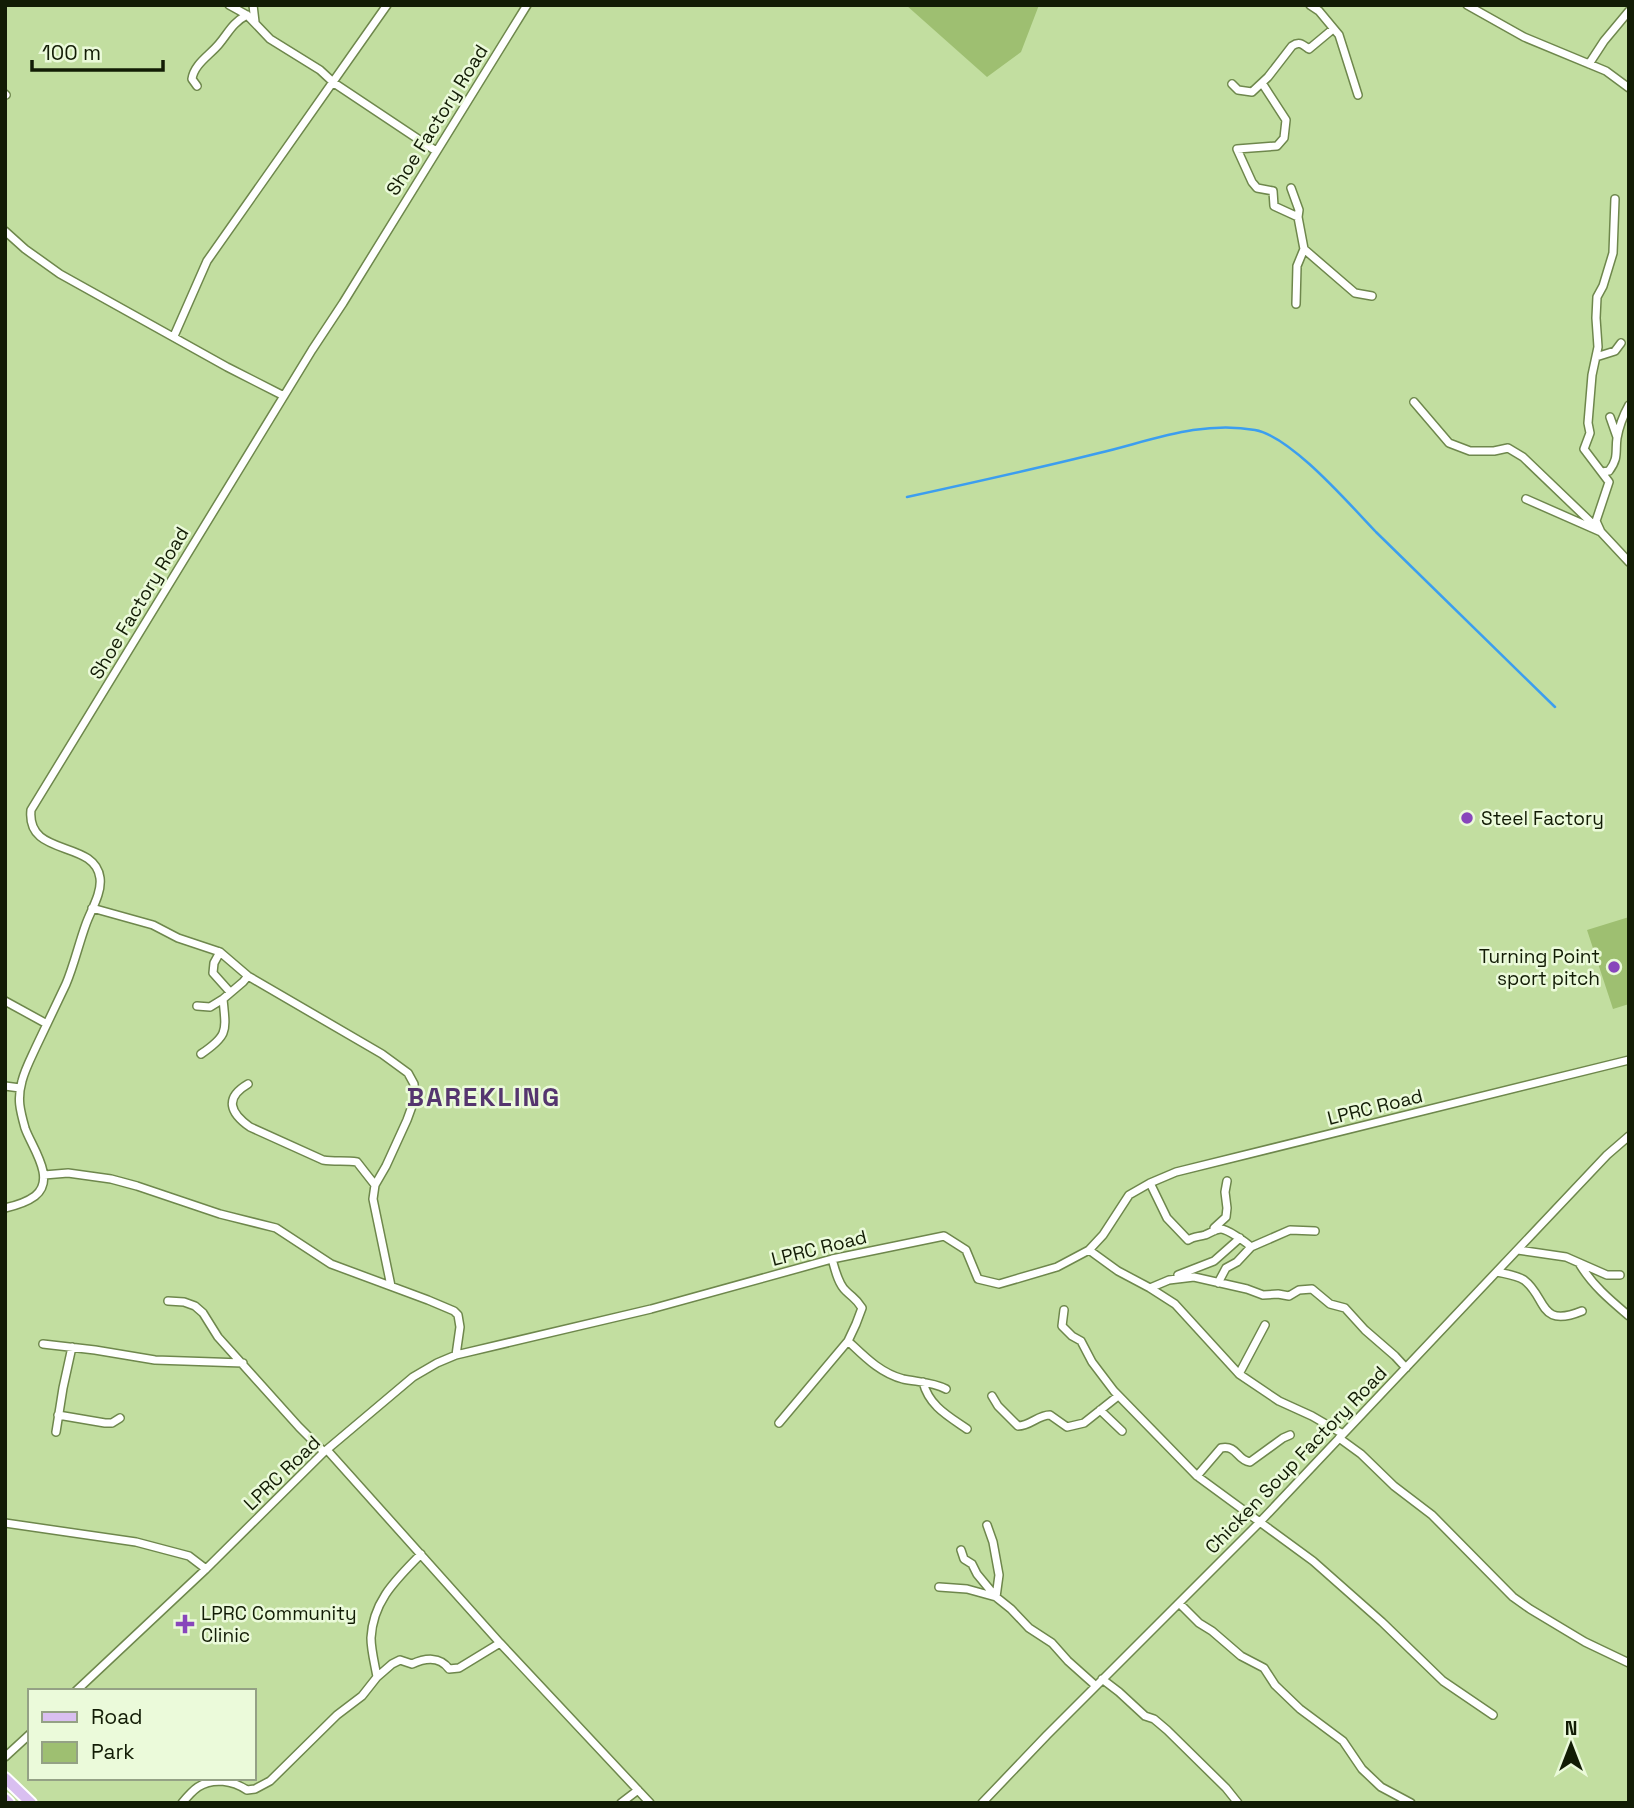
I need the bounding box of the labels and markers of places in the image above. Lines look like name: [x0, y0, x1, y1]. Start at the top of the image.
place label: Steel Factory: [1481, 806, 1604, 831]
marker: Steel Factory: [1459, 810, 1475, 826]
place label: Turning Point sport pitch: [1479, 944, 1600, 991]
marker: Turning Point sport pitch: [1606, 959, 1622, 975]
place label: LPRC Community Clinic: [201, 1601, 357, 1648]
marker: LPRC Community Clinic: [175, 1614, 195, 1634]

